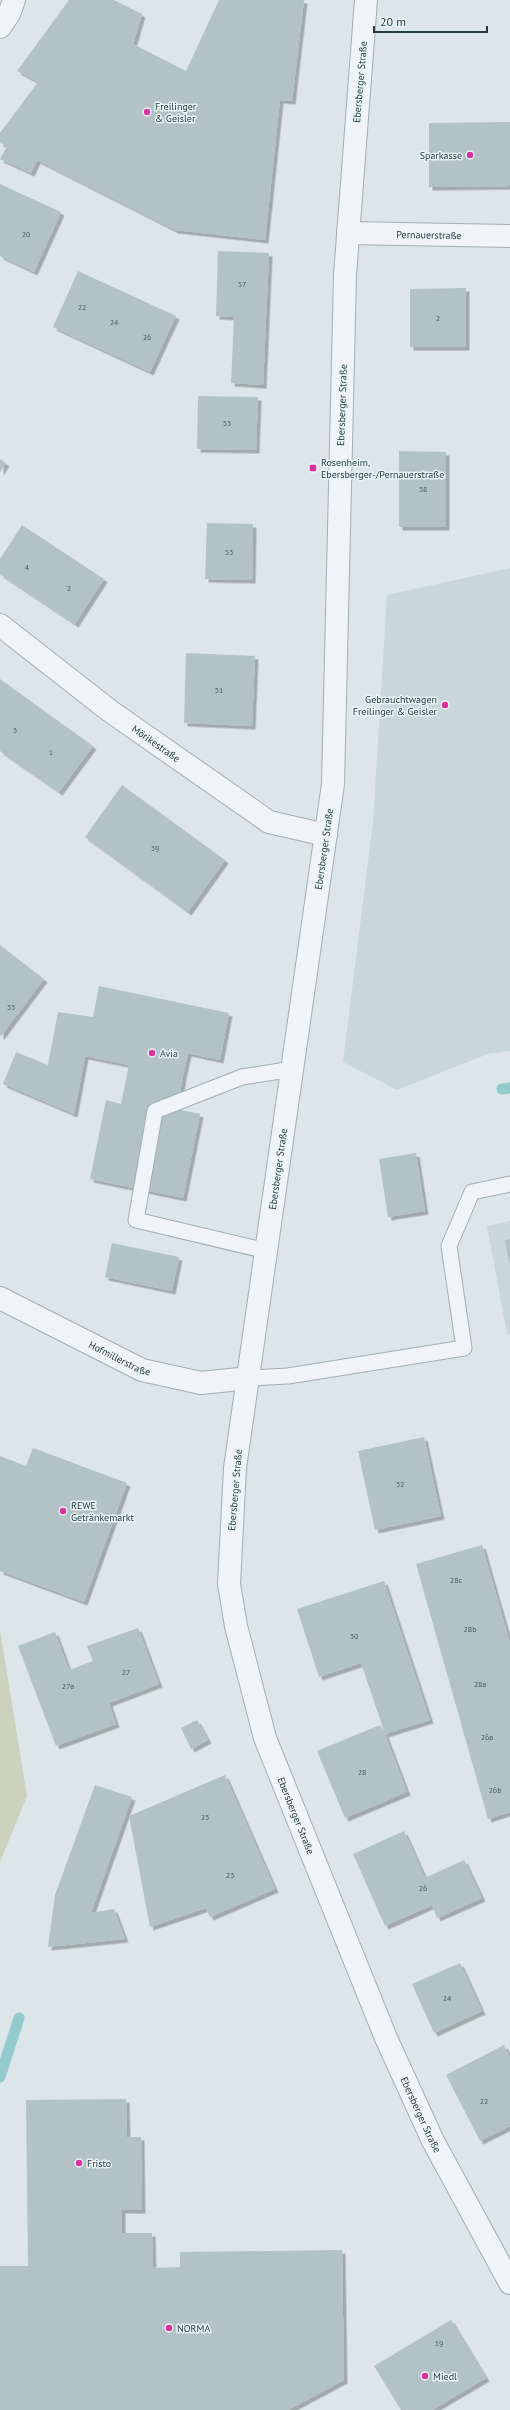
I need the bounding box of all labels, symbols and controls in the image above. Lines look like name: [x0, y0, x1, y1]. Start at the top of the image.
scale bar: [374, 8, 487, 34]
text: 20 m: [380, 14, 406, 29]
street label: Ebersberger Straße: [350, 41, 370, 123]
place label: Freilinger & Geisler: [155, 100, 197, 125]
marker: Freilinger & Geisler: [142, 107, 152, 117]
place label: Sparkasse: [420, 149, 462, 162]
marker: Sparkasse: [465, 150, 475, 160]
street label: Pernauerstraße: [396, 227, 462, 242]
house number: 20: [22, 229, 31, 239]
house number: 57: [238, 279, 246, 289]
house number: 22: [78, 302, 86, 312]
house number: 2: [436, 313, 440, 323]
house number: 24: [110, 317, 119, 327]
house number: 26: [143, 332, 151, 342]
street label: Ebersberger Straße: [334, 364, 350, 446]
house number: 55: [223, 418, 231, 428]
place label: Rosenheim, Ebersberger-/Pernauerstraße: [321, 456, 444, 481]
marker: Rosenheim, Ebersberger-/Pernauerstraße: [308, 463, 318, 473]
house number: 38: [419, 484, 427, 494]
house number: 53: [225, 547, 233, 557]
house number: 4: [25, 562, 30, 572]
house number: 2: [67, 583, 71, 593]
house number: 51: [215, 685, 223, 695]
place label: Gebrauchtwagen Freilinger & Geisler: [353, 693, 438, 718]
marker: Gebrauchtwagen Freilinger & Geisler: [440, 700, 450, 710]
street label: Mörikestraße: [129, 722, 183, 765]
house number: 3: [13, 725, 17, 735]
house number: 1: [49, 747, 53, 757]
street label: Ebersberger Straße: [312, 808, 336, 890]
house number: 39: [151, 843, 159, 853]
house number: 35: [7, 1002, 15, 1012]
place label: Avia: [160, 1047, 178, 1060]
marker: Avia: [147, 1048, 157, 1058]
street label: Ebersberger Straße: [266, 1128, 290, 1210]
street label: Hofmillerstraße: [87, 1338, 152, 1378]
street label: Ebersberger Straße: [225, 1449, 245, 1531]
house number: 32: [396, 1479, 404, 1489]
place label: REWE Getränkemarkt: [71, 1499, 134, 1524]
marker: REWE Getränkemarkt: [58, 1506, 68, 1516]
house number: 28c: [450, 1575, 463, 1585]
house number: 28b: [463, 1624, 477, 1634]
house number: 30: [350, 1631, 359, 1641]
house number: 27: [122, 1667, 130, 1677]
house number: 28a: [474, 1679, 486, 1689]
house number: 27a: [62, 1681, 74, 1691]
house number: 26a: [481, 1732, 493, 1742]
house number: 28: [358, 1767, 366, 1777]
street label: Ebersberger Straße: [275, 1775, 318, 1856]
house number: 26b: [488, 1785, 502, 1795]
house number: 25: [201, 1812, 209, 1822]
house number: 23: [226, 1870, 234, 1880]
house number: 26: [419, 1883, 427, 1893]
house number: 24: [443, 1993, 452, 2003]
street label: Ebersberger Straße: [398, 2075, 444, 2155]
house number: 22: [480, 2096, 488, 2106]
place label: Fristo: [87, 2157, 111, 2170]
marker: Fristo: [74, 2158, 84, 2168]
place label: NORMA: [177, 2322, 210, 2335]
marker: NORMA: [164, 2323, 174, 2333]
house number: 19: [435, 2338, 443, 2348]
place label: Miedl: [433, 2370, 457, 2383]
marker: Miedl: [420, 2371, 430, 2381]

